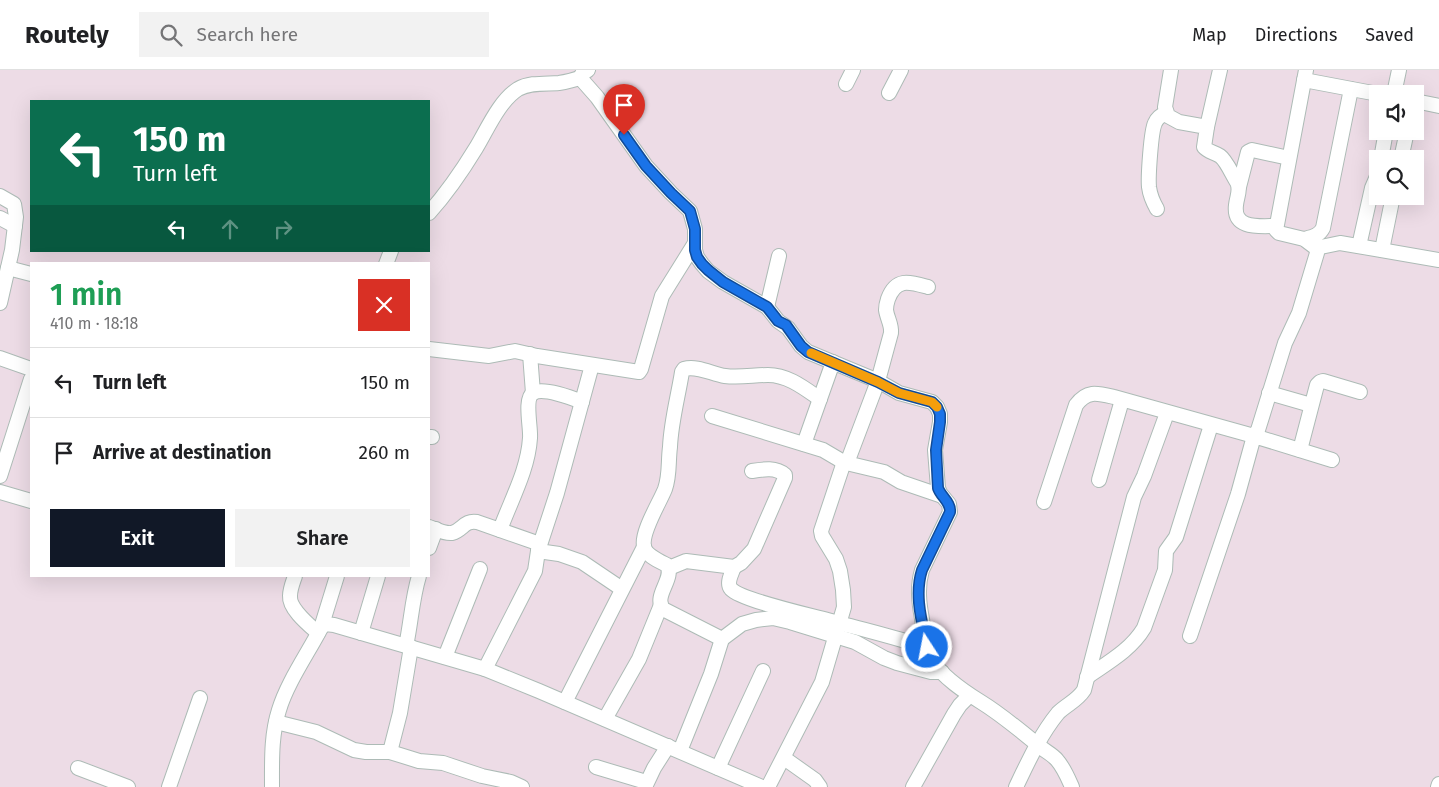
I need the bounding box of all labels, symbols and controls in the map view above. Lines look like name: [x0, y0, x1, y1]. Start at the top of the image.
search box: [139, 12, 489, 57]
text: Routely: [25, 21, 109, 49]
icon: search: [157, 21, 185, 49]
text: Search here: [197, 23, 298, 46]
text: Map: [1192, 24, 1227, 46]
text: Directions: [1255, 24, 1337, 46]
text: Saved: [1365, 24, 1414, 46]
pin: [603, 84, 645, 135]
map controls: [1369, 85, 1424, 205]
button: sound: [1369, 85, 1424, 140]
icon: arrive: [610, 91, 638, 119]
text: 150 m: [133, 118, 226, 160]
icon: left: [50, 120, 115, 185]
button: search: [1369, 150, 1424, 205]
text: Turn left: [133, 160, 217, 187]
icon: left: [163, 215, 191, 243]
icon: ahead: [216, 215, 244, 243]
icon: right: [269, 215, 297, 243]
text: 1 min: [50, 277, 122, 313]
button: close: [358, 279, 410, 331]
text: 410 m · 18:18: [50, 314, 138, 333]
icon: left: [50, 369, 78, 397]
text: Turn left: [93, 371, 167, 394]
text: 150 m: [360, 371, 410, 394]
icon: arrive: [50, 439, 78, 467]
text: Arrive at destination: [93, 441, 272, 464]
text: 260 m: [359, 441, 410, 464]
button: Exit: [50, 509, 225, 567]
button: Share: [235, 509, 410, 567]
position arrow: [900, 620, 952, 672]

